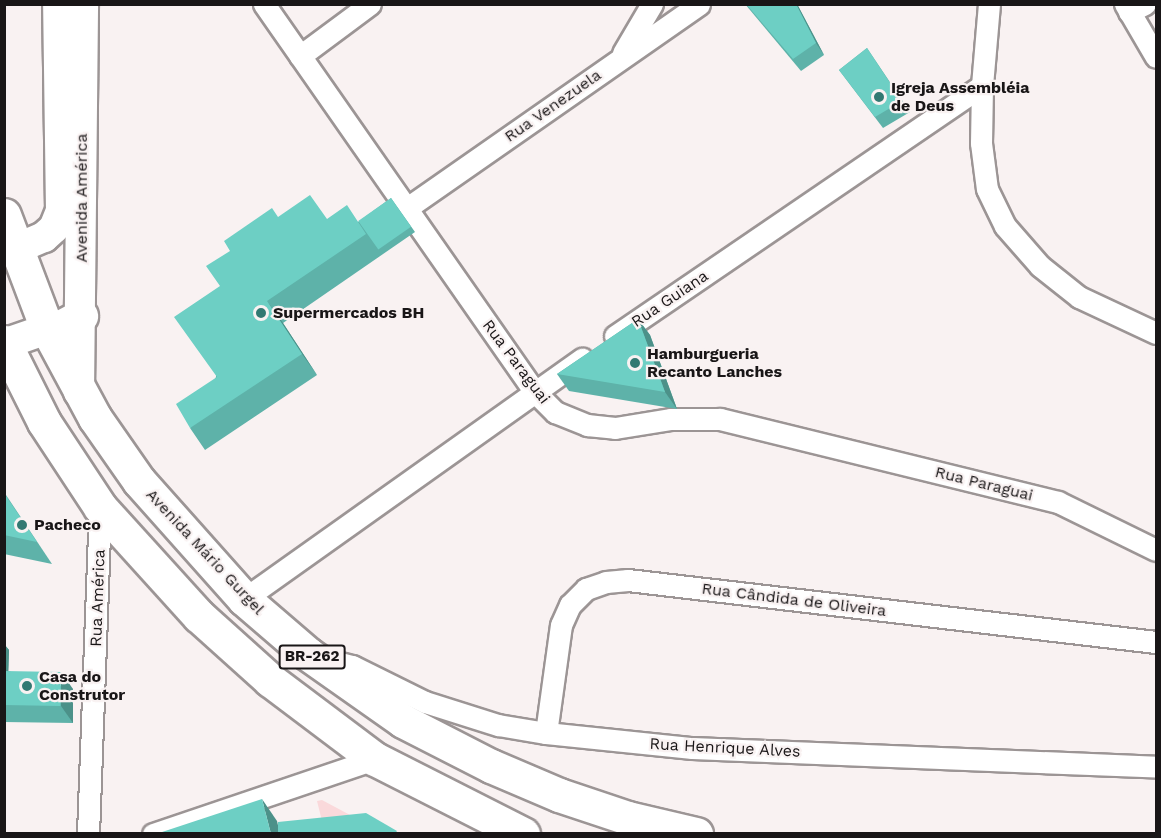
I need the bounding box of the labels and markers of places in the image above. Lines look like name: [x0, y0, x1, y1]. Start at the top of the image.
place label: Igreja Assembléia de Deus: [891, 78, 1030, 116]
marker: Igreja Assembléia de Deus: [872, 90, 886, 104]
place label: Supermercados BH: [273, 303, 424, 323]
marker: Supermercados BH: [254, 306, 268, 320]
place label: Hamburgueria Recanto Lanches: [647, 344, 782, 382]
marker: Hamburgueria Recanto Lanches: [628, 356, 642, 370]
place label: Pacheco: [34, 515, 101, 535]
marker: Pacheco: [15, 518, 29, 532]
place label: Casa do Construtor: [39, 667, 125, 705]
marker: Casa do Construtor: [20, 679, 34, 693]

